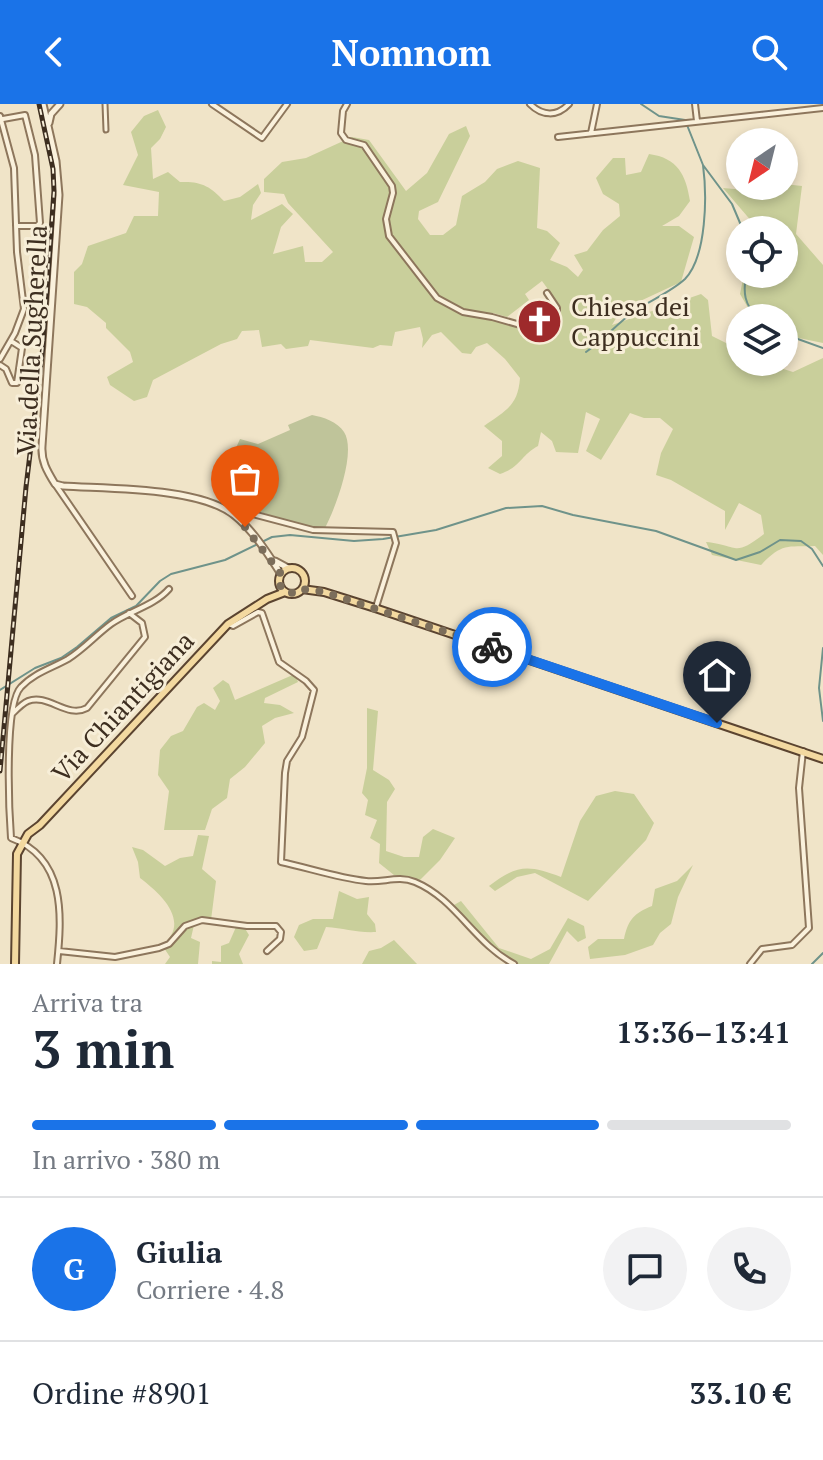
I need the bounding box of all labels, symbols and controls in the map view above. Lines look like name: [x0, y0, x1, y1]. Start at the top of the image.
text: Nomnom: [332, 29, 491, 76]
icon: back: [32, 30, 76, 74]
icon: search: [747, 30, 791, 74]
north arrow: [726, 128, 798, 200]
map controls: [726, 128, 798, 376]
button: locate: [726, 216, 798, 288]
street label: Via della Sugherella: [8, 224, 54, 456]
place label: Chiesa dei Cappuccini: [571, 289, 700, 353]
church icon: Chiesa dei Cappuccini: [516, 298, 564, 346]
button: layers: [726, 304, 798, 376]
pin: [211, 445, 279, 527]
icon: bag: [223, 457, 267, 501]
courier: [452, 607, 532, 687]
street label: Via Chiantigiana: [44, 624, 201, 789]
icon: bike: [470, 625, 514, 669]
pin: [683, 641, 751, 723]
icon: home: [695, 653, 739, 697]
text: Arriva tra: [32, 985, 143, 1019]
text: 13:36–13:41: [616, 1012, 791, 1052]
text: 3 min: [32, 1014, 174, 1083]
text: In arrivo · 380 m: [32, 1142, 220, 1176]
button: chat: [603, 1227, 687, 1311]
button: phone: [707, 1227, 791, 1311]
text: Giulia: [136, 1232, 223, 1272]
text: G: [63, 1249, 85, 1289]
text: Corriere · 4.8: [136, 1272, 284, 1306]
text: Ordine #8901: [32, 1373, 212, 1413]
text: 33.10 €: [689, 1373, 791, 1413]

